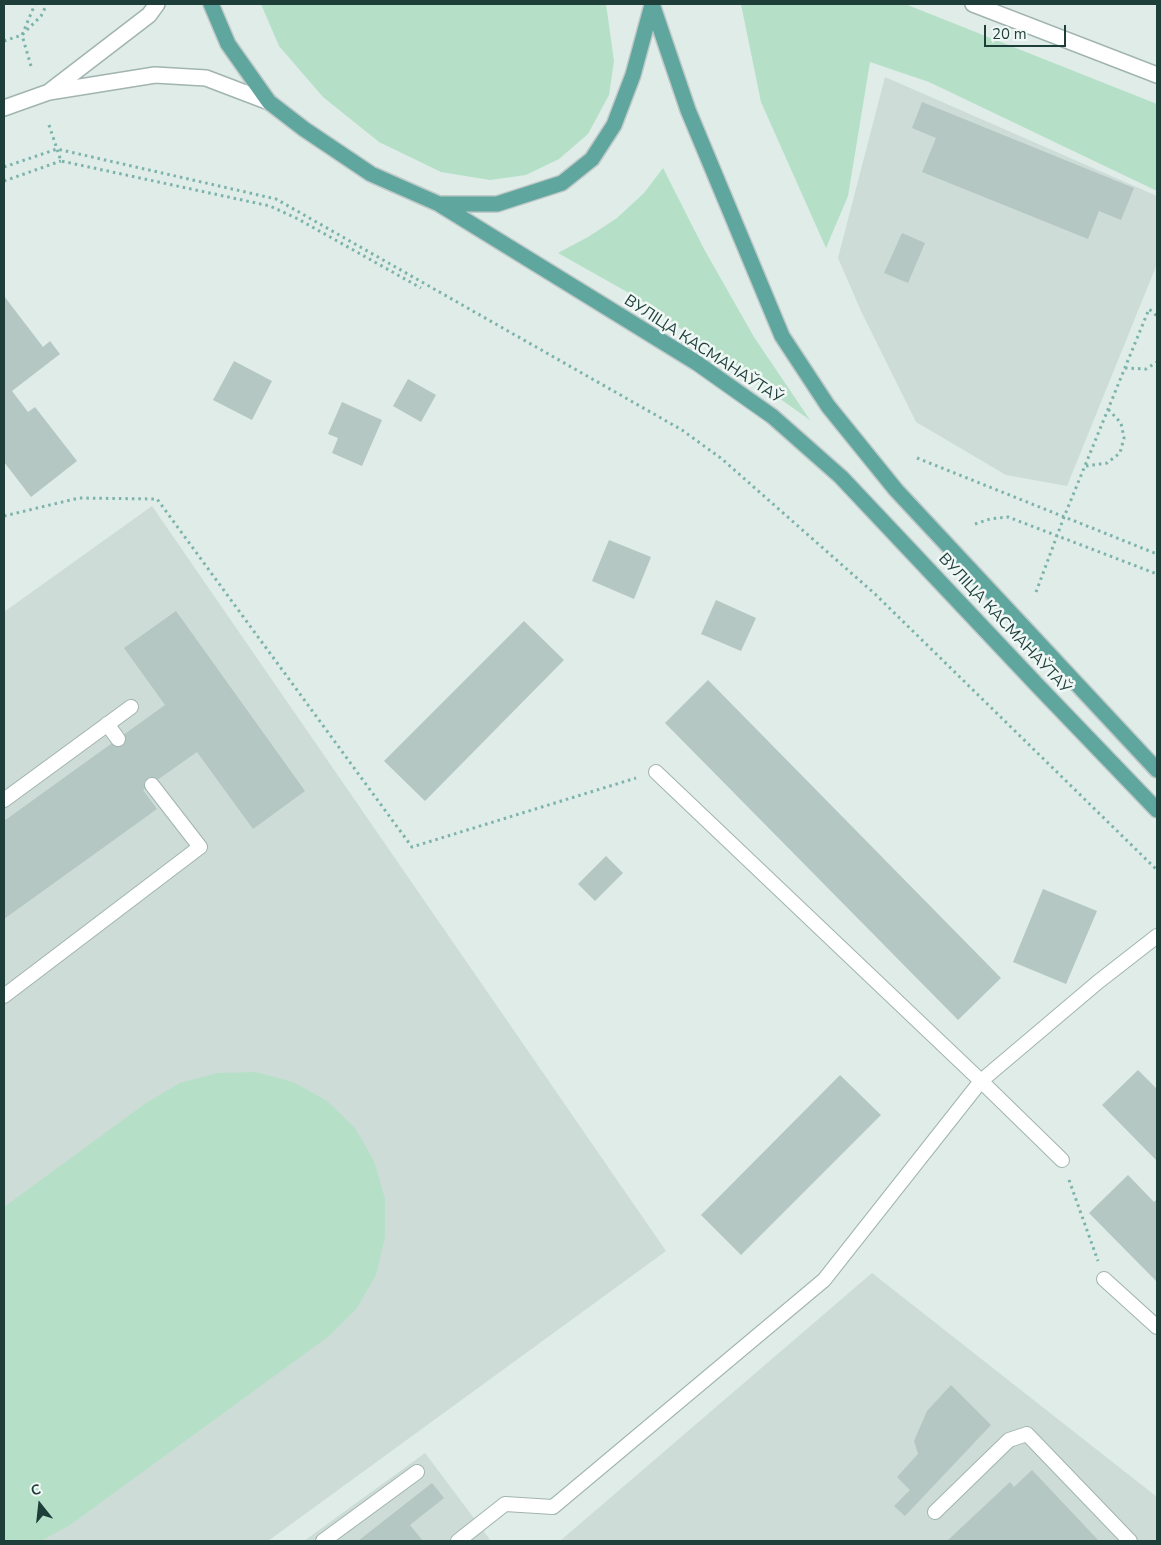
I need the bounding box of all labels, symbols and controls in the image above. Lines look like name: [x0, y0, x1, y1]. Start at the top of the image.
scale bar: [986, 15, 1068, 47]
text: 20 m: [992, 24, 1027, 44]
street label: ВУЛІЦА КАСМАНАЎТАЎ: [620, 292, 786, 408]
street label: ВУЛІЦА КАСМАНАЎТАЎ: [934, 550, 1074, 698]
north arrow: [15, 1480, 65, 1530]
text: С: [29, 1480, 43, 1501]

